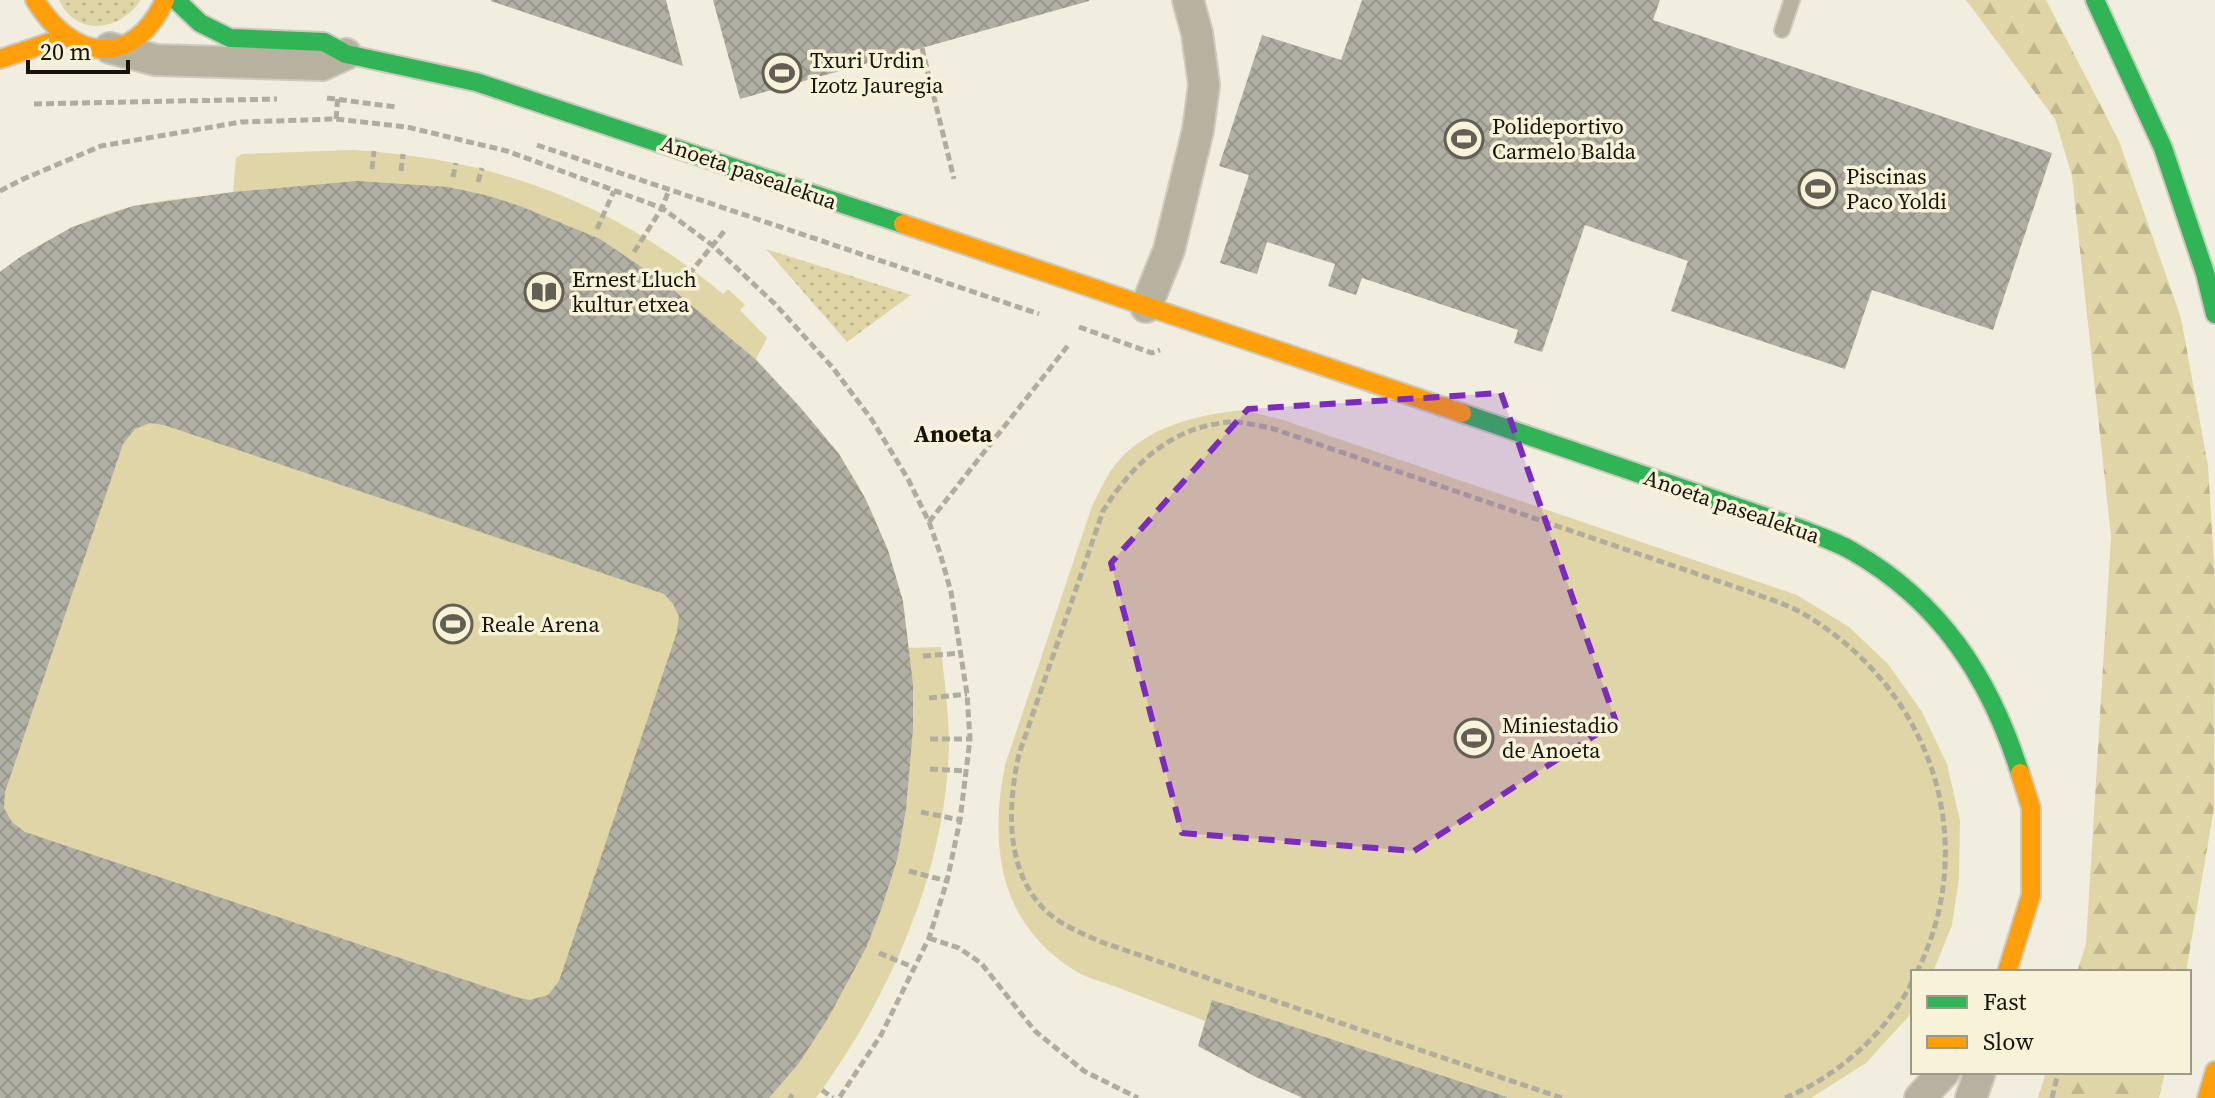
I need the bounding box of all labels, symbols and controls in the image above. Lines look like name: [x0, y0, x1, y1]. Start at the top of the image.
scale bar: [28, 24, 128, 74]
text: 20 m: [40, 35, 91, 68]
place label: Txuri Urdin Izotz Jauregia: [810, 45, 944, 100]
sports icon: Txuri Urdin Izotz Jauregia: [761, 52, 803, 94]
place label: Polideportivo Carmelo Balda: [1492, 111, 1637, 166]
sports icon: Polideportivo Carmelo Balda: [1443, 118, 1485, 160]
street label: Anoeta pasealekua: [657, 128, 842, 216]
place label: Piscinas Paco Yoldi: [1846, 161, 1947, 216]
sports icon: Piscinas Paco Yoldi: [1797, 168, 1839, 210]
place label: Ernest Lluch kultur etxea: [572, 264, 697, 319]
library icon: Ernest Lluch kultur etxea: [523, 271, 565, 313]
district label: Anoeta: [914, 417, 993, 450]
street label: Anoeta pasealekua: [1640, 462, 1825, 550]
sports icon: Reale Arena: [432, 603, 474, 645]
place label: Reale Arena: [481, 609, 600, 639]
place label: Miniestadio de Anoeta: [1502, 710, 1619, 765]
sports icon: Miniestadio de Anoeta: [1453, 717, 1495, 759]
legend: [1911, 970, 2191, 1074]
text: Fast: [1983, 985, 2027, 1018]
text: Slow: [1983, 1025, 2034, 1058]

